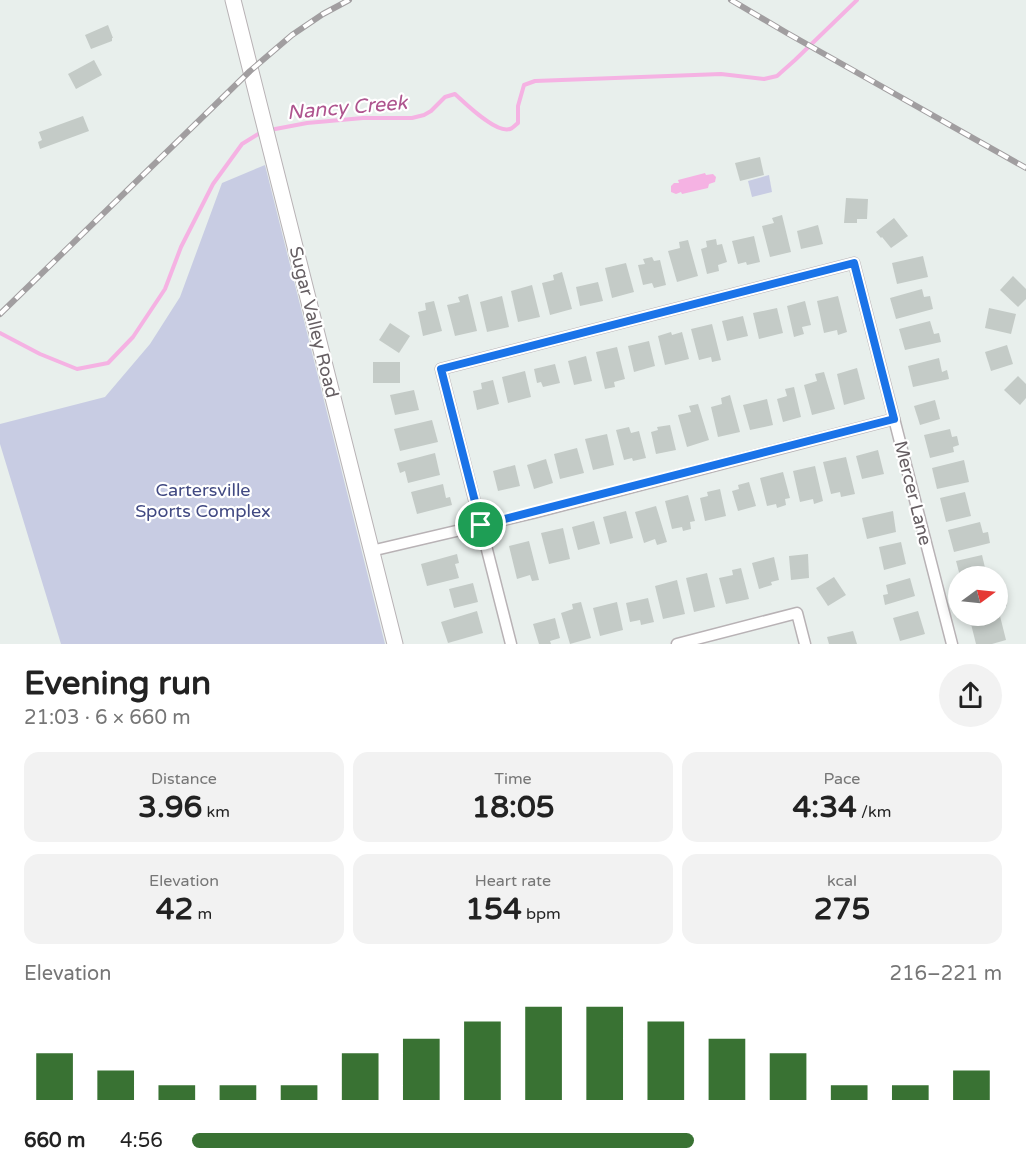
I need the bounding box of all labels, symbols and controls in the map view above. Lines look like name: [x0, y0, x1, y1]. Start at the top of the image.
water label: Nancy Creek: [286, 91, 410, 125]
street label: Sugar Valley Road: [285, 244, 343, 400]
street label: Mercer Lane: [889, 438, 937, 548]
park label: Cartersville Sports Complex: [135, 479, 271, 522]
pin: [455, 499, 506, 550]
icon: arrive: [464, 508, 497, 541]
north arrow: [948, 566, 1008, 626]
map controls: [948, 566, 1008, 626]
text: Evening run: [24, 664, 211, 703]
button: share: [939, 664, 1002, 727]
text: 21:03 · 6 × 660 m: [24, 706, 191, 730]
text: Distance: [151, 769, 217, 789]
text: Time: [494, 769, 532, 789]
text: Pace: [824, 769, 860, 789]
text: 3.96: [138, 789, 202, 826]
text: 18:05: [471, 789, 555, 826]
text: 4:34: [793, 789, 857, 826]
text: km: [202, 802, 230, 822]
text: /km: [857, 802, 891, 822]
text: Elevation: [149, 871, 219, 891]
text: Heart rate: [475, 871, 551, 891]
text: kcal: [827, 871, 857, 891]
text: 42: [156, 891, 193, 928]
text: 154: [465, 891, 522, 928]
text: 275: [814, 891, 870, 928]
text: m: [193, 904, 212, 924]
text: bpm: [522, 904, 561, 924]
text: Elevation: [24, 962, 111, 986]
text: 216–221 m: [889, 962, 1002, 986]
text: 660 m: [24, 1129, 85, 1153]
text: 4:56: [120, 1129, 163, 1153]

